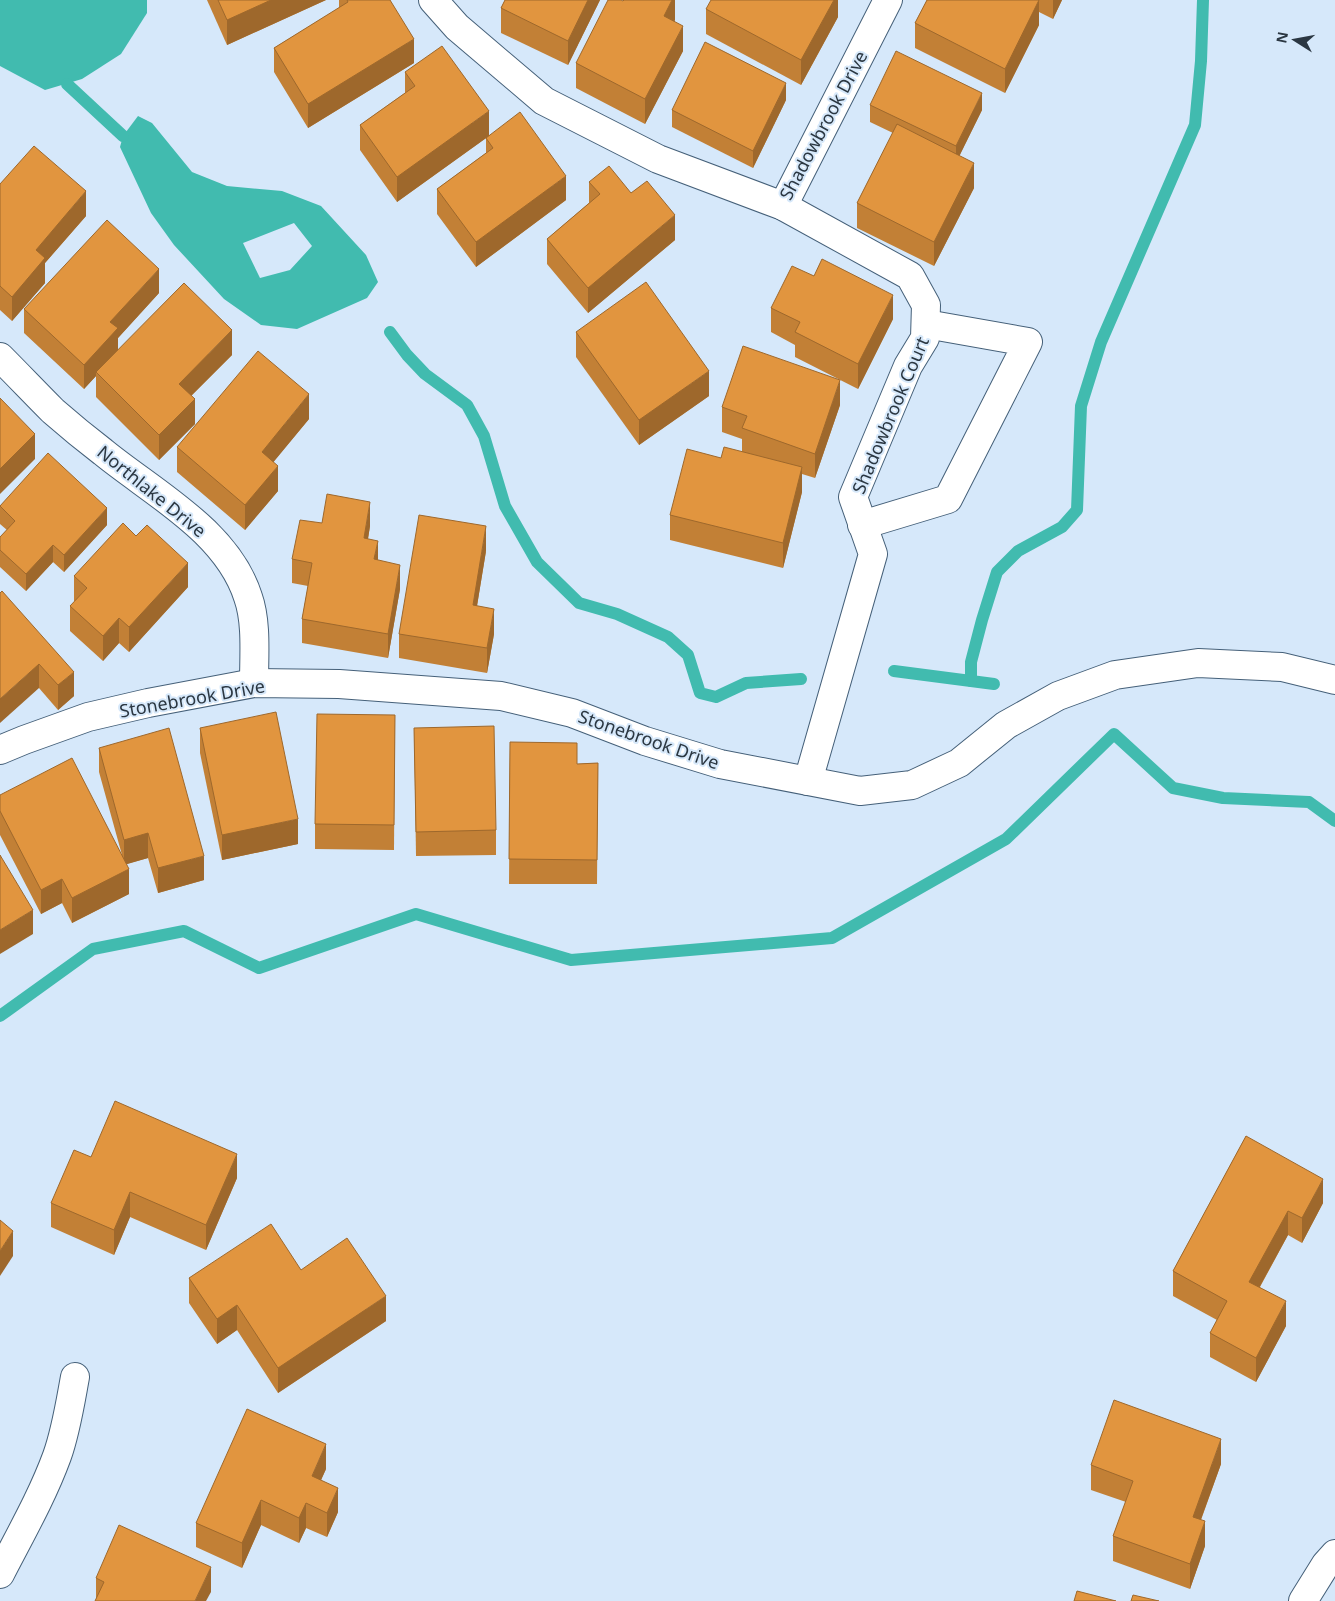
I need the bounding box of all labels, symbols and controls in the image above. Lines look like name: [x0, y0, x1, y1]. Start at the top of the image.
north arrow: [1270, 15, 1320, 65]
text: N: [1271, 30, 1292, 45]
street label: Shadowbrook Drive: [774, 46, 872, 204]
street label: Shadowbrook Court: [846, 332, 934, 497]
street label: Northlake Drive: [93, 440, 211, 542]
street label: Stonebrook Drive: [117, 673, 267, 723]
street label: Stonebrook Drive: [575, 704, 723, 774]

